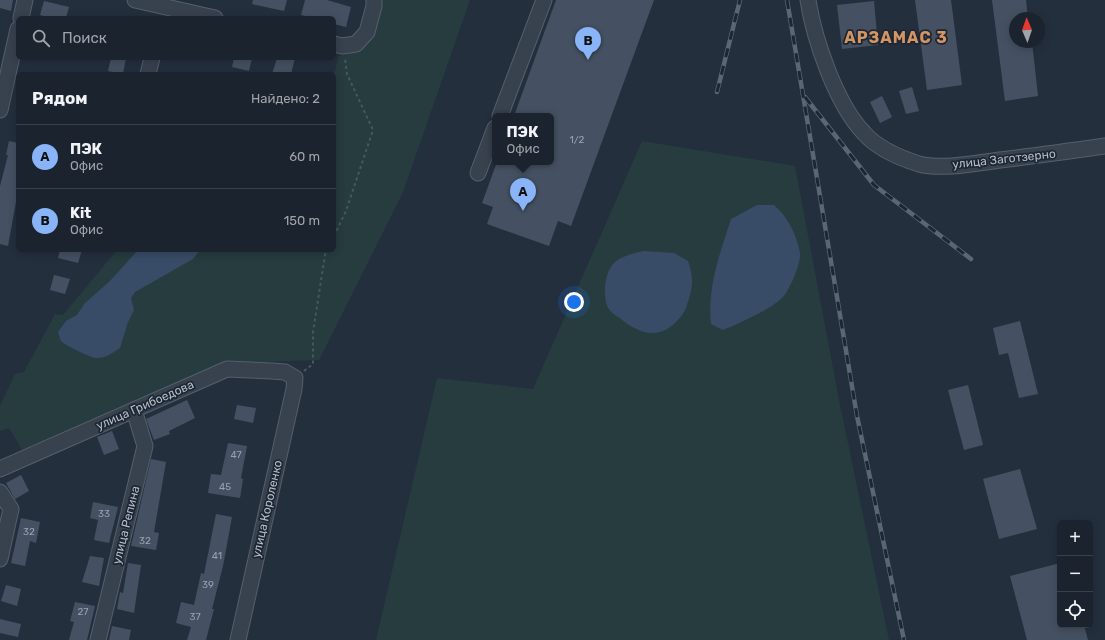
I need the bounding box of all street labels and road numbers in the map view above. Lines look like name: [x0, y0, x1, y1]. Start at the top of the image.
street label: улица Заготзерно: [952, 147, 1056, 171]
street label: улица Грибоедова: [94, 377, 196, 433]
street label: улица Короленко: [249, 459, 285, 559]
street label: улица Репина: [110, 484, 142, 566]

